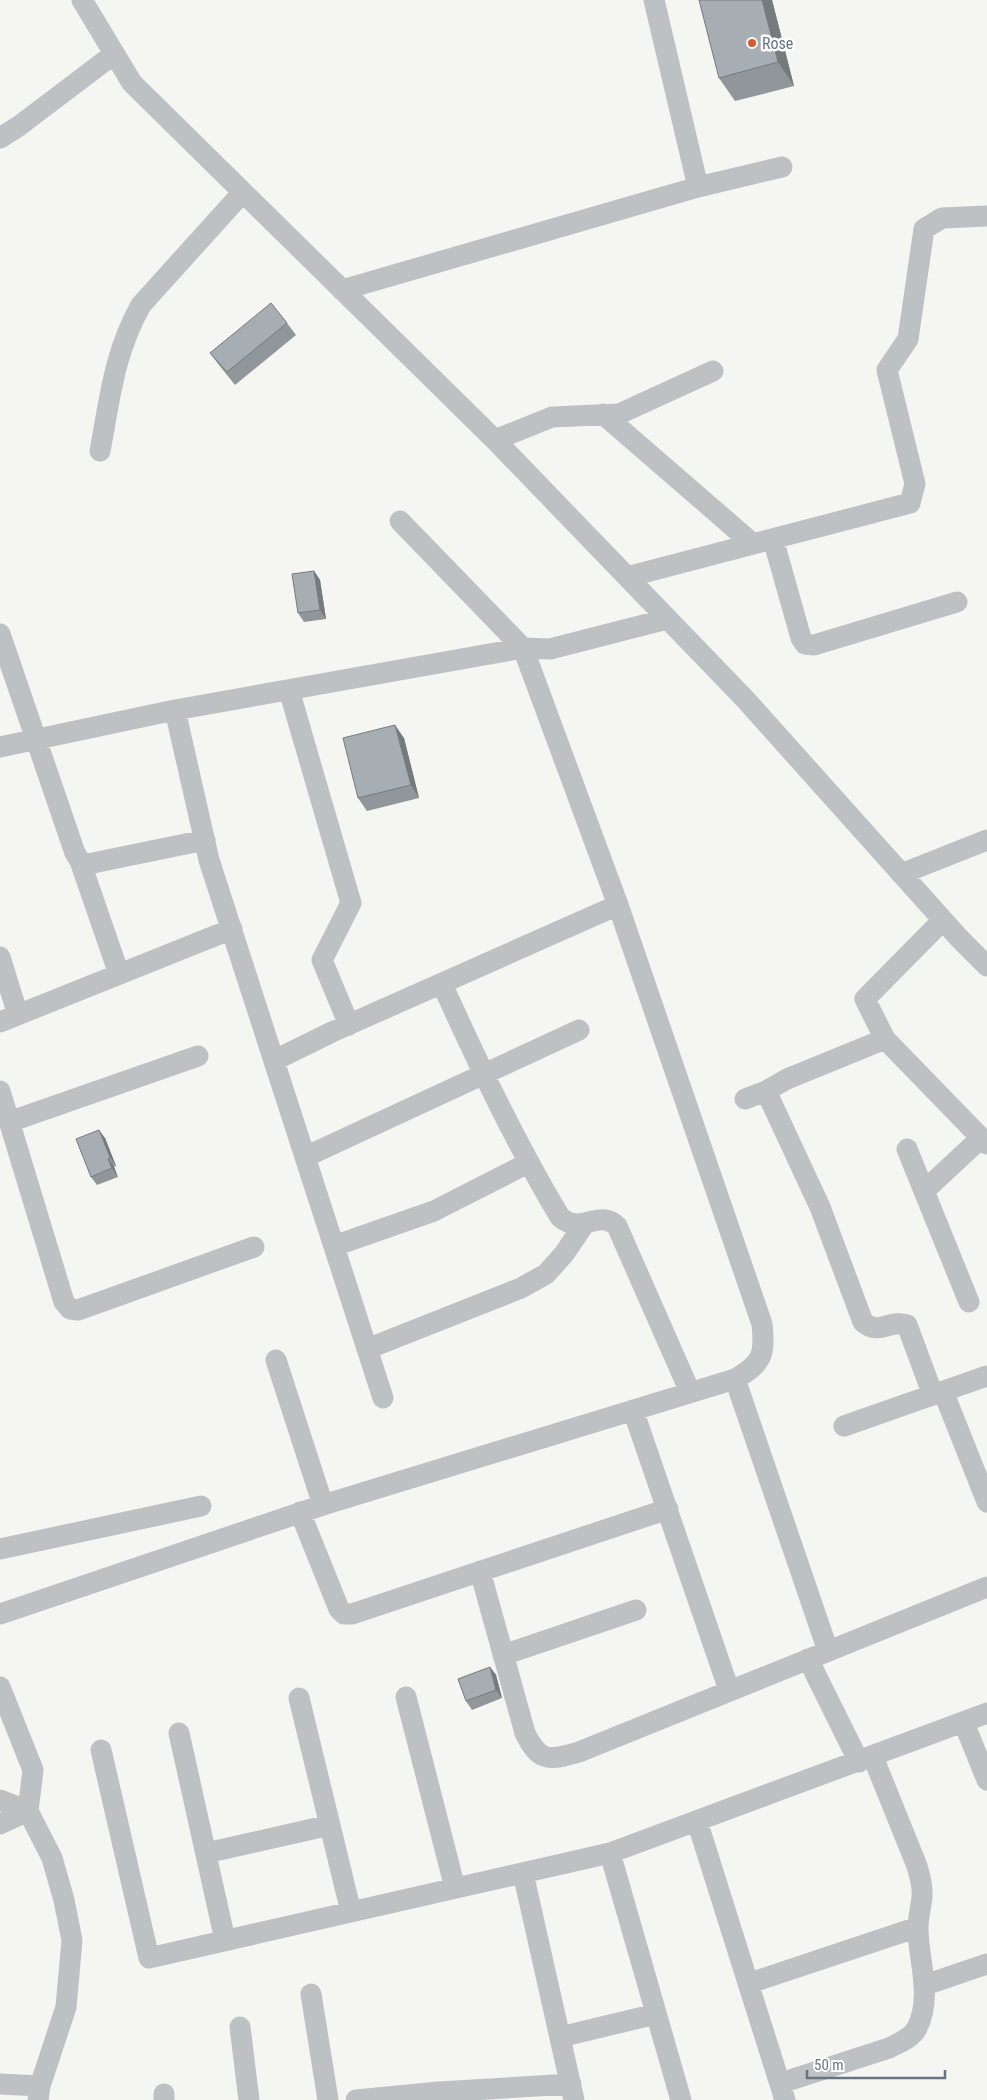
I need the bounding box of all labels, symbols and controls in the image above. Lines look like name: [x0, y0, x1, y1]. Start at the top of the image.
place label: Rose: [762, 34, 793, 53]
marker: Rose: [746, 37, 758, 49]
scale bar: [807, 2048, 944, 2080]
text: 50 m: [814, 2056, 844, 2074]

